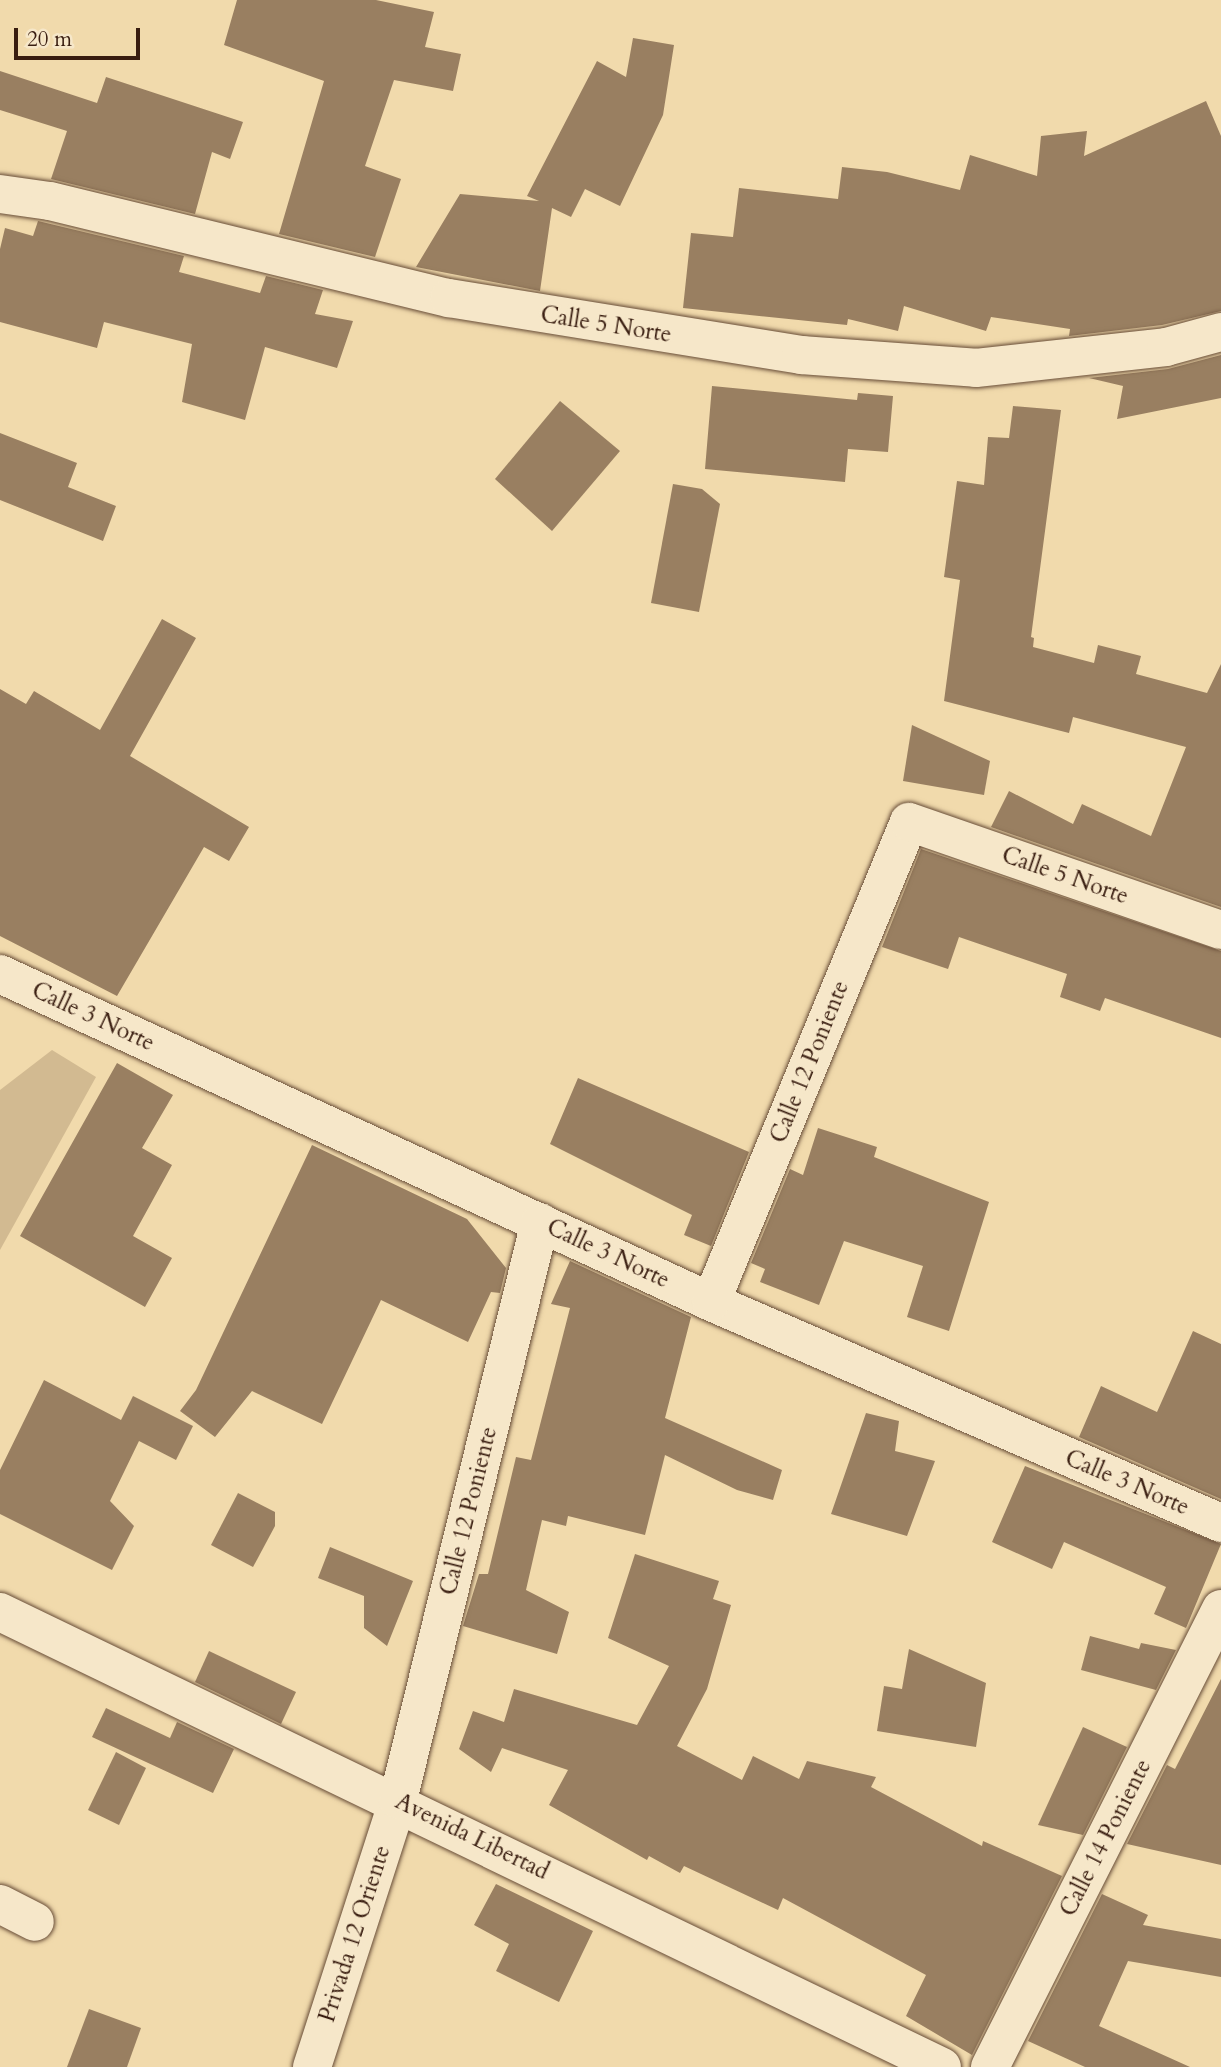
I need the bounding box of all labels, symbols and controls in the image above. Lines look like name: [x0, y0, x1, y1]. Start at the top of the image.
scale bar: [18, 14, 144, 58]
text: 20 m: [27, 25, 72, 54]
street label: Calle 5 Norte: [539, 301, 673, 349]
street label: Calle 5 Norte: [998, 841, 1132, 911]
street label: Calle 3 Norte: [27, 977, 159, 1057]
street label: Calle 12 Poniente: [765, 977, 855, 1147]
street label: Calle 3 Norte: [542, 1214, 674, 1294]
street label: Calle 12 Poniente: [435, 1424, 503, 1598]
street label: Calle 3 Norte: [1061, 1445, 1193, 1521]
street label: Calle 14 Poniente: [1055, 1755, 1157, 1921]
street label: Avenida Libertad: [391, 1788, 553, 1886]
street label: Privada 12 Oriente: [313, 1842, 397, 2026]

